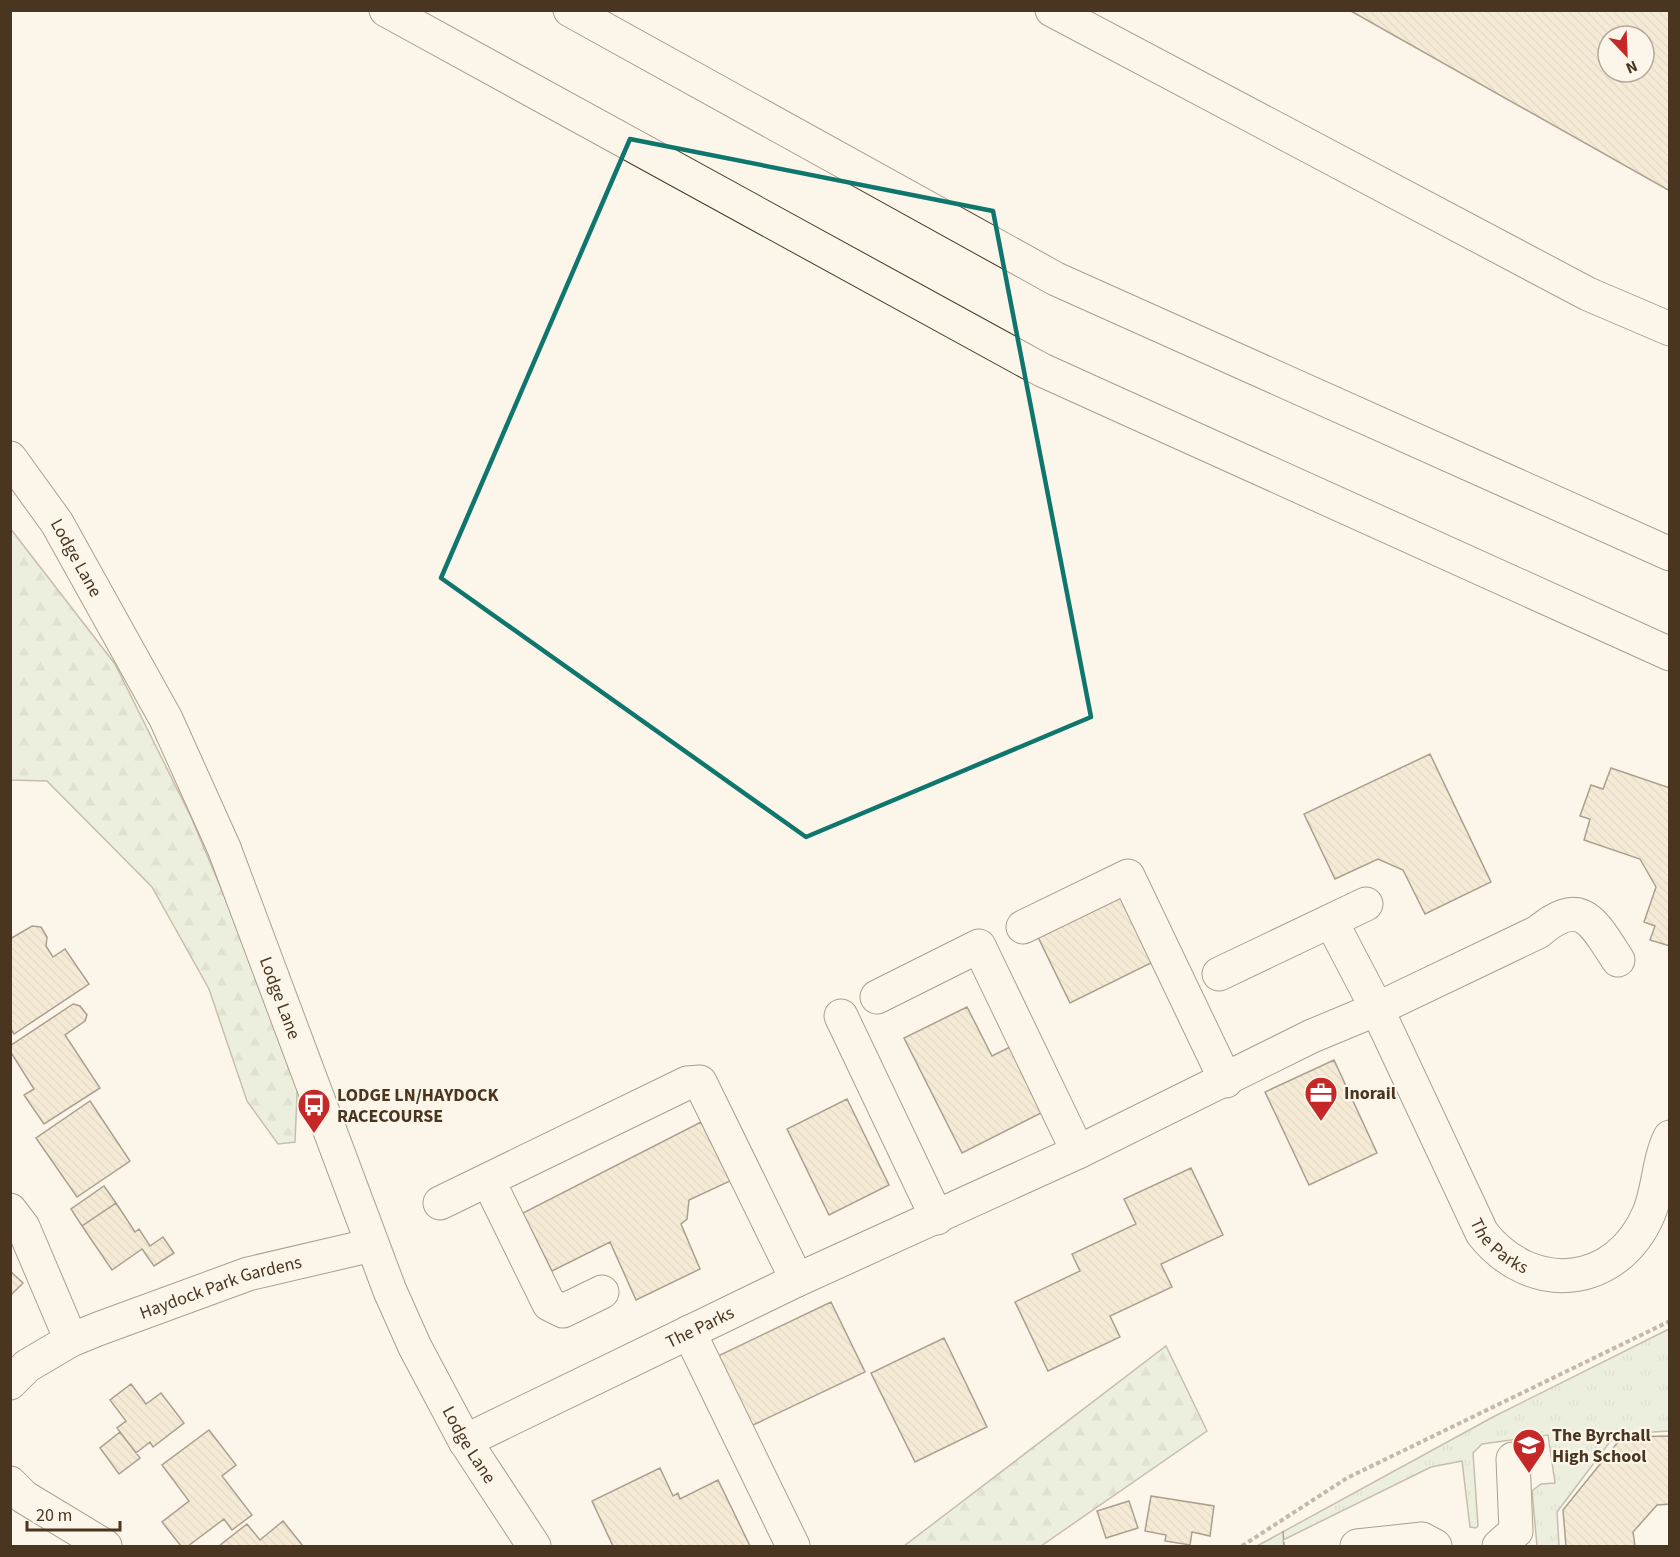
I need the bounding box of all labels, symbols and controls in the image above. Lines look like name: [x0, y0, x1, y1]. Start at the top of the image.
north arrow: [1596, 24, 1656, 84]
text: N: [1622, 55, 1641, 79]
street label: Lodge Lane: [44, 514, 108, 602]
street label: Lodge Lane: [253, 953, 307, 1043]
office icon: Inorail: [1303, 1075, 1339, 1122]
place label: Inorail: [1344, 1081, 1396, 1106]
place label: LODGE LN/HAYDOCK RACECOURSE: [337, 1083, 500, 1129]
bus stop icon: LODGE LN/HAYDOCK RACECOURSE: [296, 1087, 332, 1134]
street label: The Parks: [1464, 1214, 1532, 1280]
street label: Haydock Park Gardens: [136, 1249, 304, 1325]
street label: The Parks: [661, 1300, 738, 1354]
street label: Lodge Lane: [436, 1402, 502, 1488]
place label: The Byrchall High School: [1552, 1423, 1651, 1469]
school or university icon: The Byrchall High School: [1511, 1427, 1547, 1474]
scale bar: [27, 1494, 120, 1532]
text: 20 m: [36, 1503, 72, 1528]

